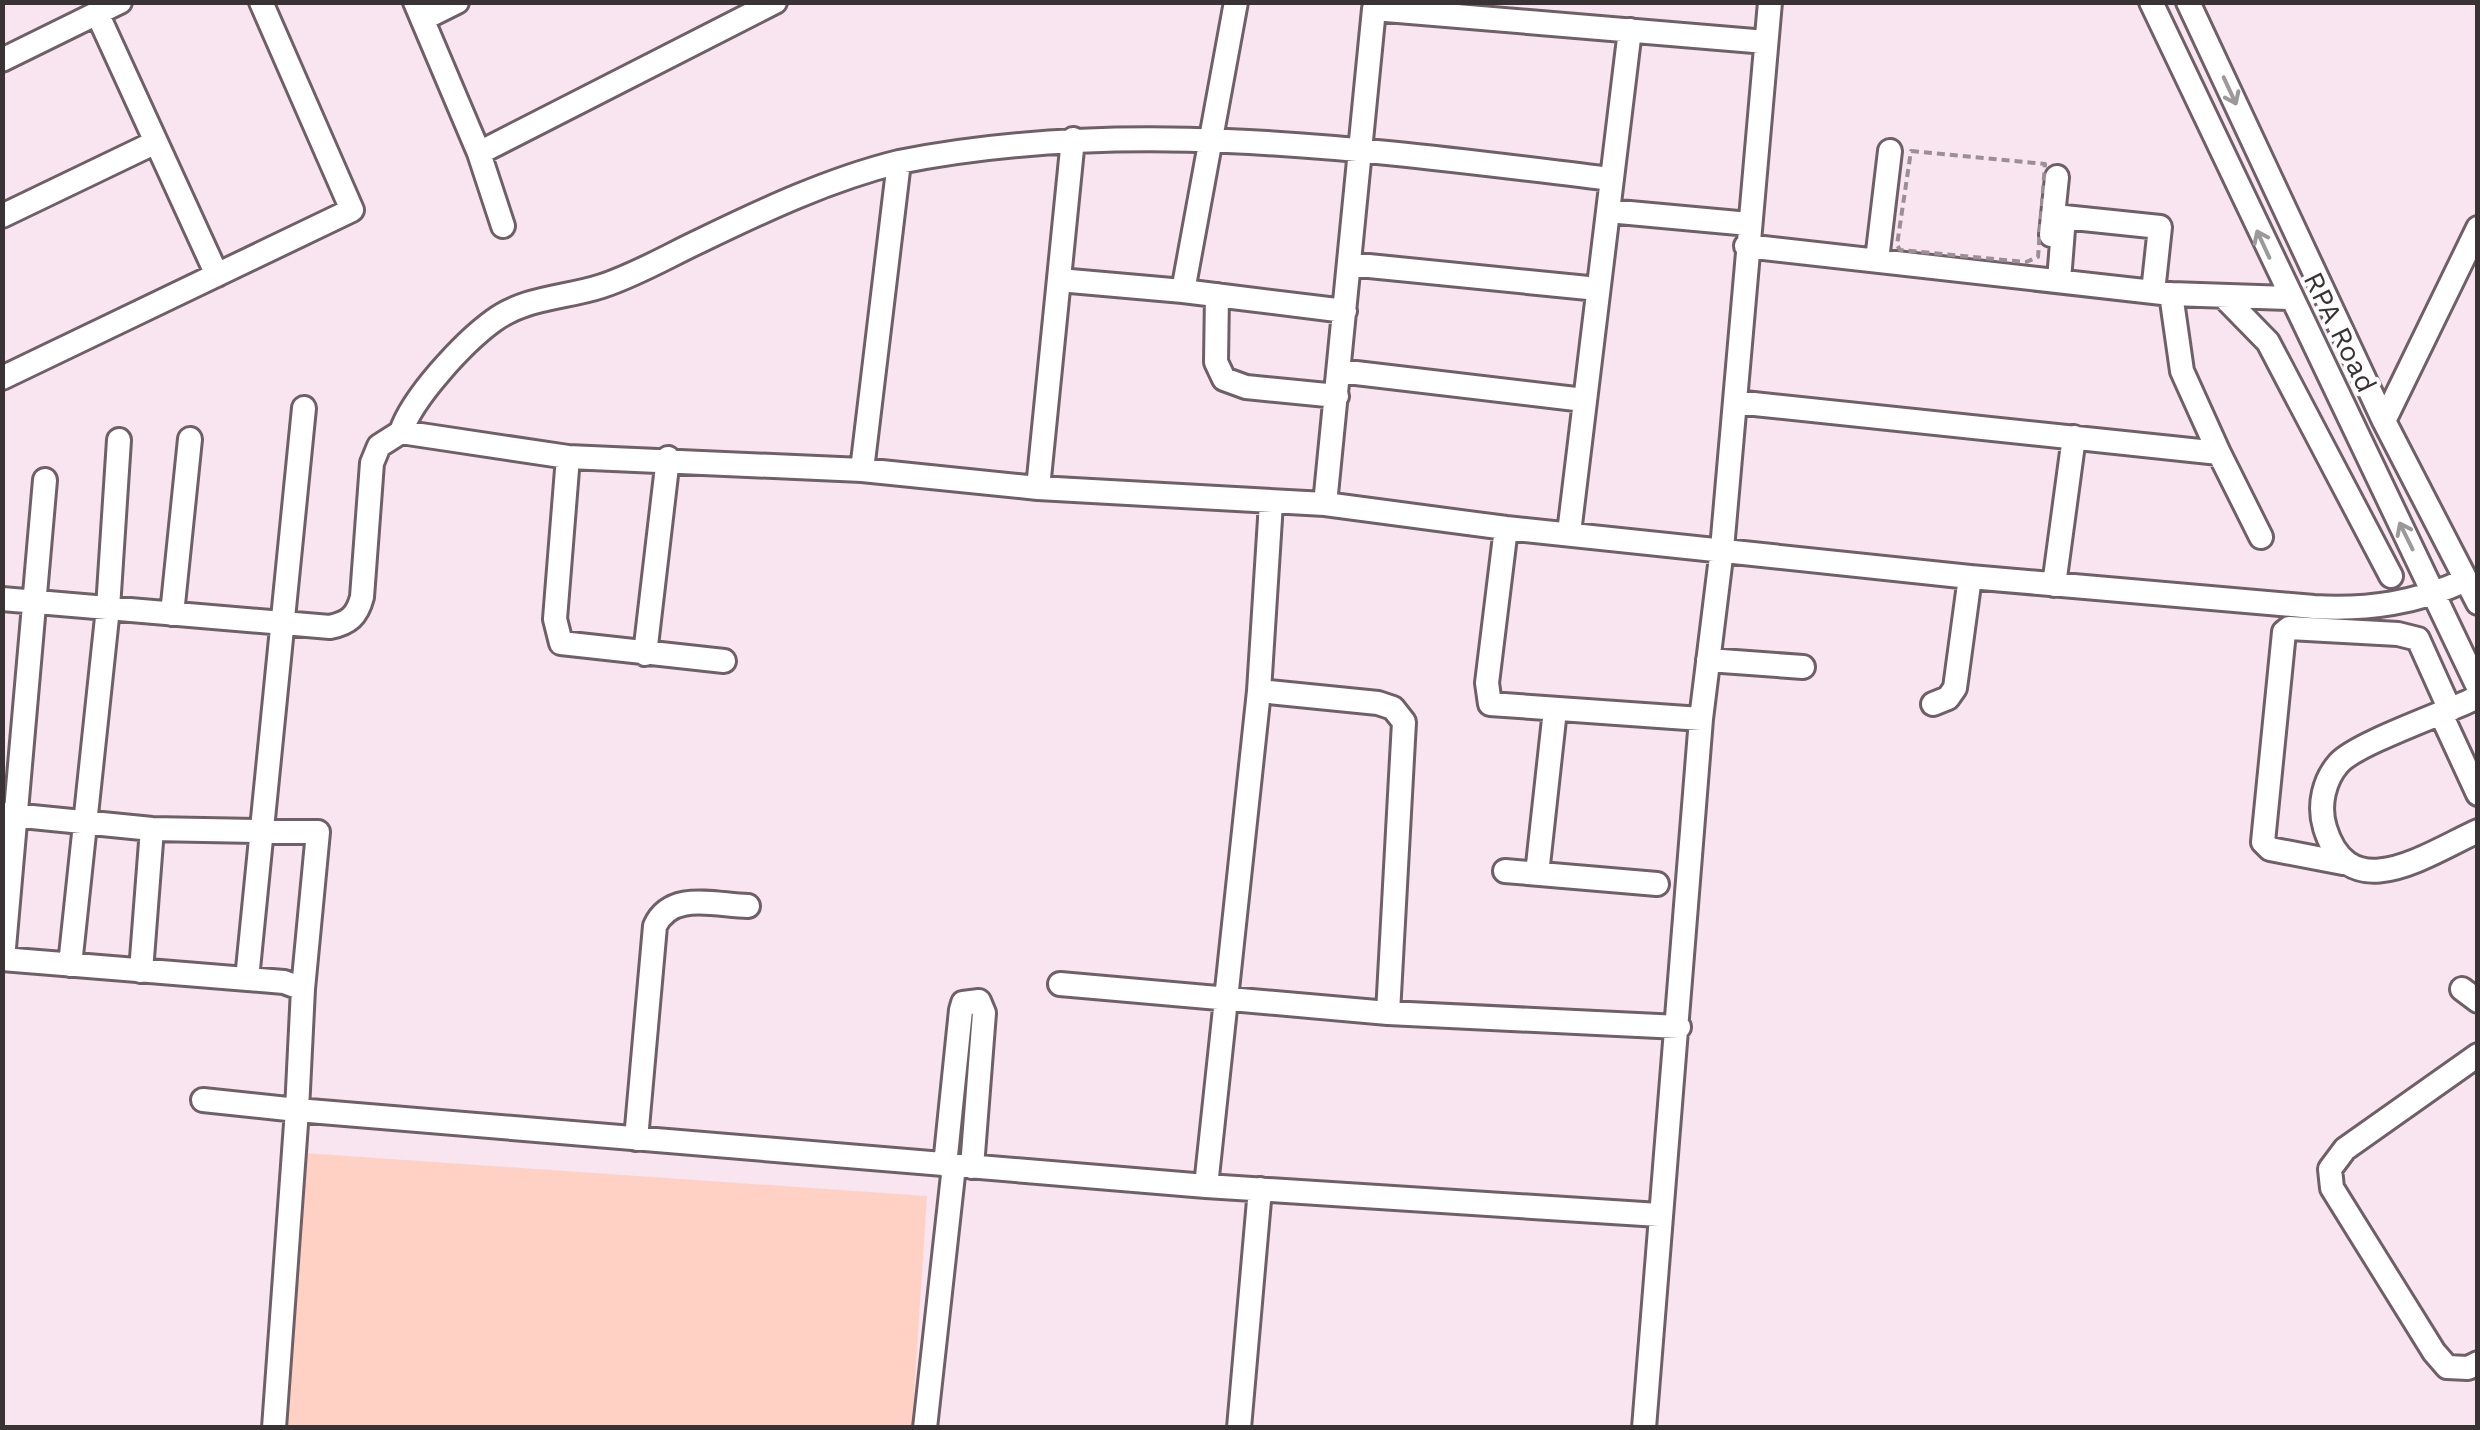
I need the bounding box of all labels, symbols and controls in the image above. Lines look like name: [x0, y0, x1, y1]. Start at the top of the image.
one-way arrow: [2221, 75, 2240, 105]
one-way arrow: [2253, 230, 2272, 260]
street label: RPA Road: [2297, 267, 2383, 397]
one-way arrow: [2396, 521, 2415, 551]

